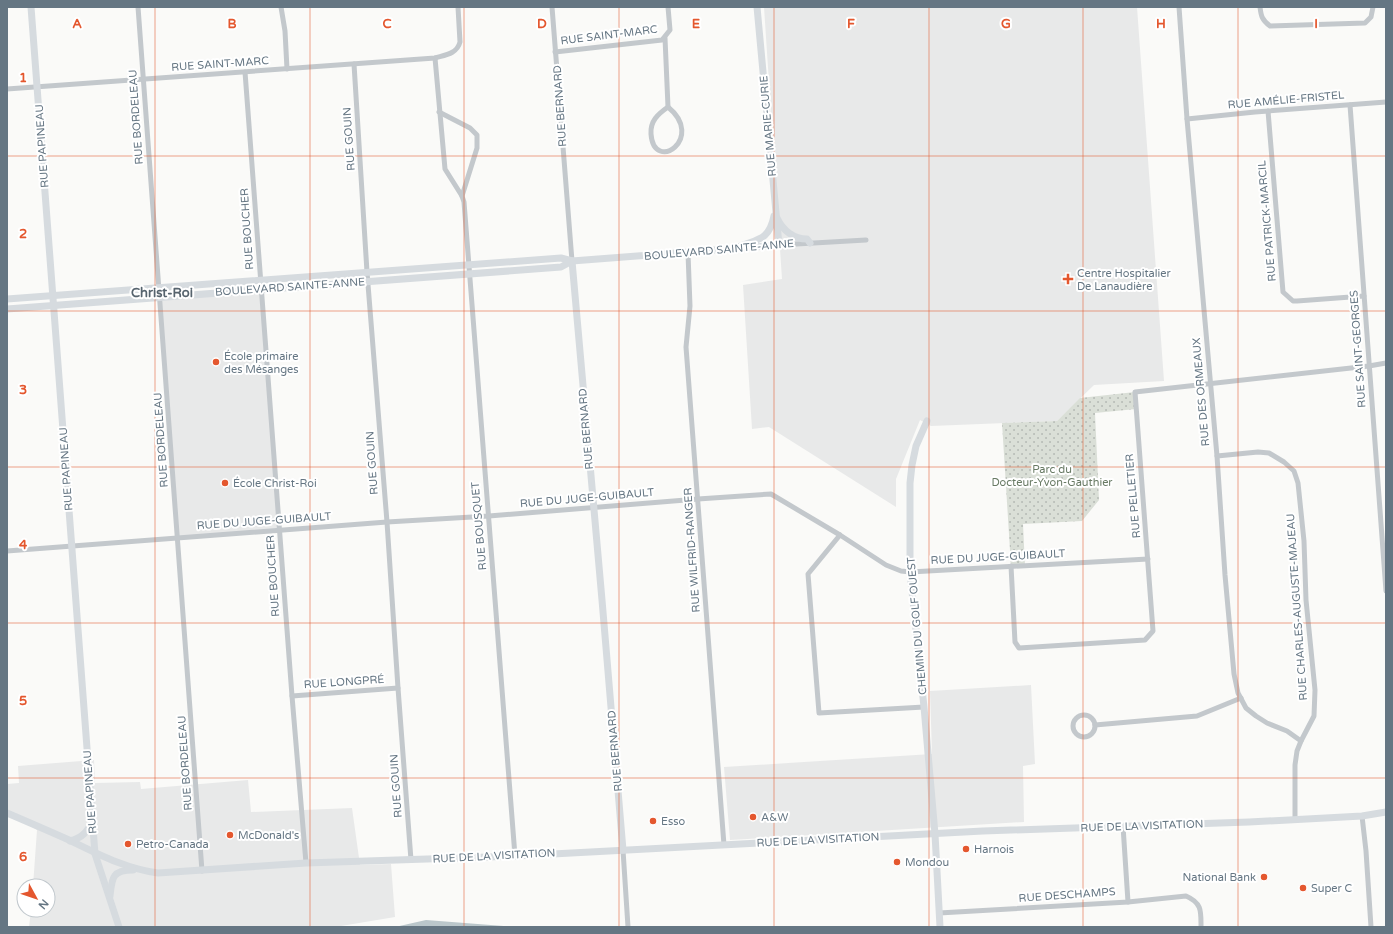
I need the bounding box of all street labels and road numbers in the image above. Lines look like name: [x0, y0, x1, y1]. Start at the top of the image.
street label: RUE SAINT-MARC: [560, 23, 659, 47]
street label: RUE SAINT-MARC: [171, 54, 270, 74]
street label: RUE BERNARD: [551, 65, 569, 147]
street label: RUE BORDELEAU: [126, 69, 146, 165]
street label: RUE MARIE-CURIE: [757, 75, 779, 177]
street label: RUE AMÉLIE-FRISTEL: [1227, 87, 1345, 112]
street label: RUE PAPINEAU: [33, 104, 51, 188]
street label: RUE GOUIN: [340, 107, 358, 171]
street label: RUE PATRICK-MARCIL: [1255, 159, 1279, 282]
street label: RUE BOUCHER: [238, 188, 256, 270]
street label: BOULEVARD SAINTE-ANNE: [643, 237, 795, 263]
street label: BOULEVARD SAINTE-ANNE: [215, 275, 365, 299]
street label: RUE SAINT-GEORGES: [1347, 290, 1369, 408]
street label: RUE DES ORMEAUX: [1190, 337, 1212, 447]
street label: RUE BERNARD: [576, 388, 596, 470]
street label: RUE BORDELEAU: [151, 392, 171, 488]
street label: RUE PAPINEAU: [57, 427, 75, 511]
street label: RUE GOUIN: [363, 431, 381, 495]
street label: RUE PELLETIER: [1123, 453, 1143, 539]
street label: RUE BOUSQUET: [469, 481, 489, 571]
street label: RUE DU JUGE-GUIBAULT: [519, 486, 655, 510]
street label: RUE WILFRID-RANGER: [681, 487, 703, 613]
street label: RUE DU JUGE-GUIBAULT: [196, 510, 332, 532]
street label: RUE CHARLES-AUGUSTE-MAJEAU: [1284, 513, 1310, 701]
street label: RUE BOUCHER: [264, 535, 282, 617]
street label: RUE DU JUGE-GUIBAULT: [930, 547, 1066, 567]
street label: CHEMIN DU GOLF OUEST: [904, 556, 930, 695]
street label: RUE LONGPRÉ: [303, 672, 385, 691]
street label: RUE BERNARD: [605, 710, 625, 792]
street label: RUE BORDELEAU: [175, 715, 195, 811]
street label: RUE PAPINEAU: [81, 750, 99, 834]
street label: RUE GOUIN: [387, 754, 405, 818]
street label: RUE DE LA VISITATION: [1080, 817, 1204, 835]
street label: RUE DE LA VISITATION: [756, 830, 880, 850]
street label: RUE DE LA VISITATION: [432, 846, 556, 866]
street label: RUE DESCHAMPS: [1018, 885, 1116, 905]

